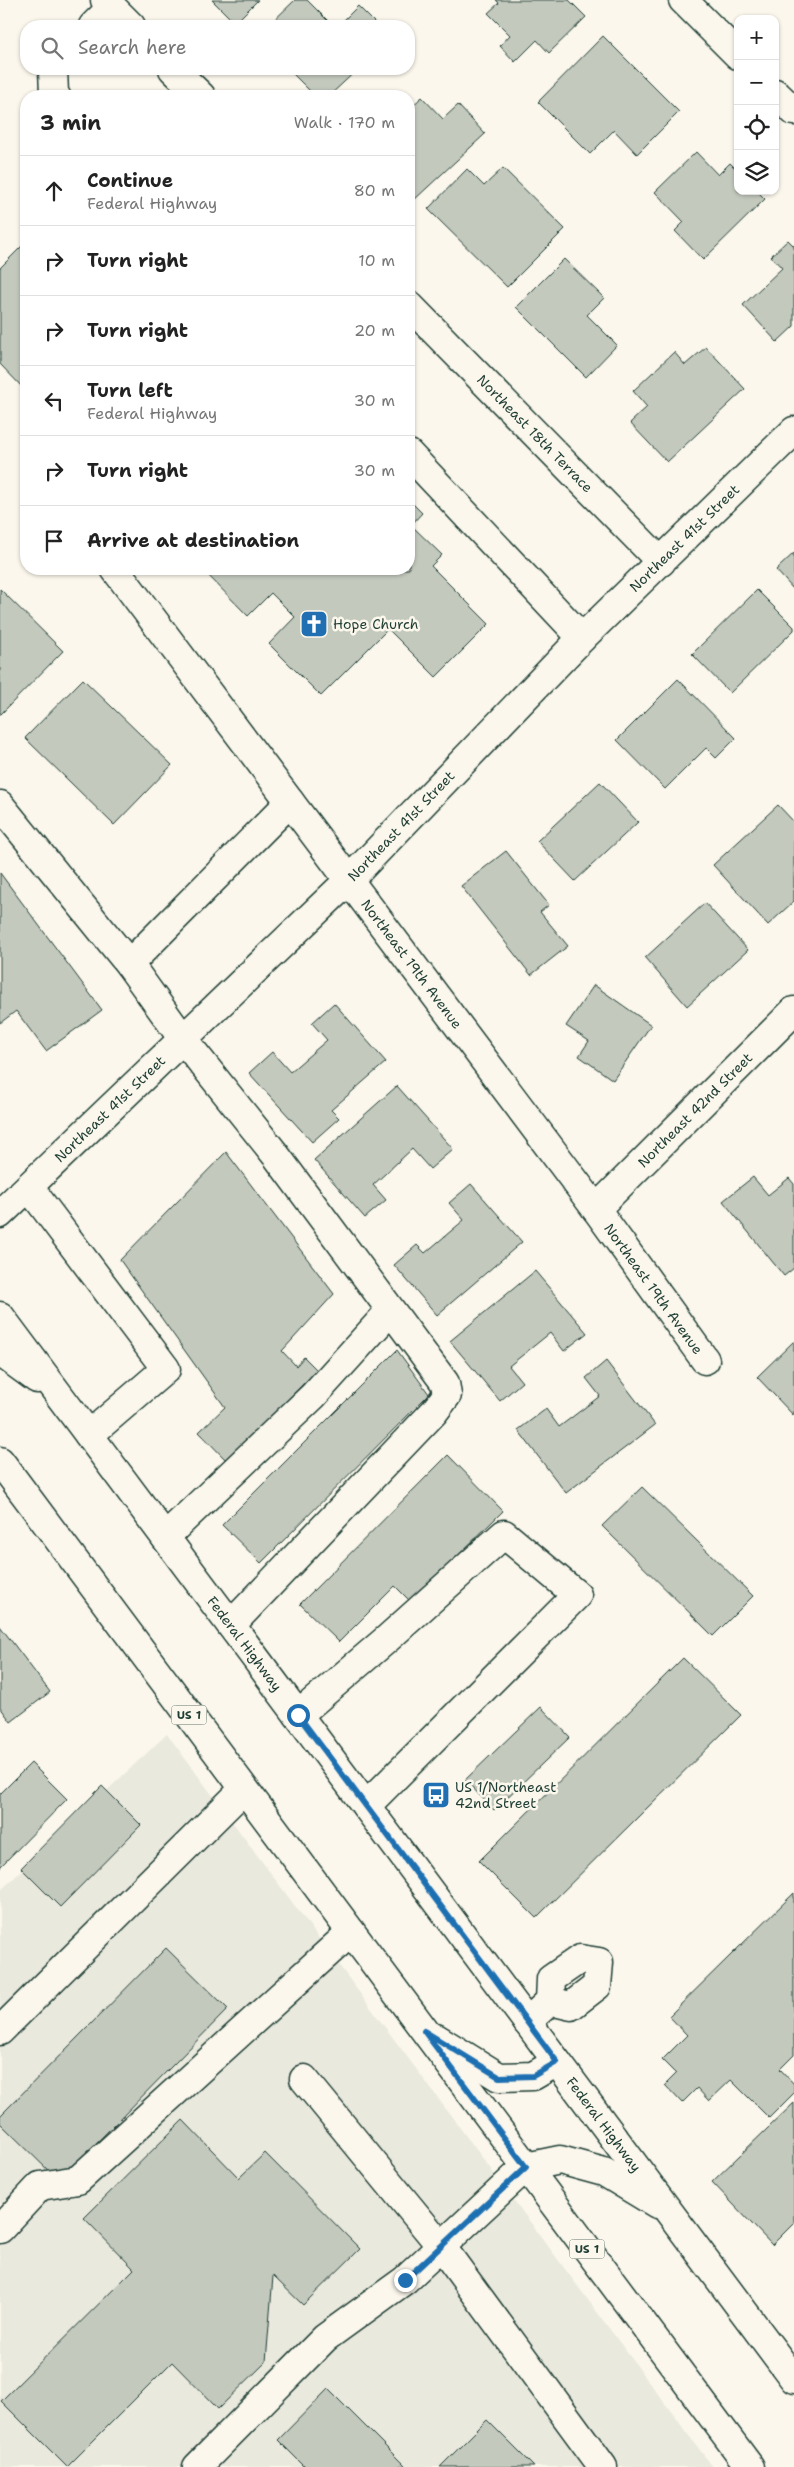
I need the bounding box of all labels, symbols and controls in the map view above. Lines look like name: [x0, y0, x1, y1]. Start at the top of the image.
map controls: [734, 15, 779, 195]
button: +: [734, 15, 779, 60]
search box: [20, 20, 415, 75]
icon: search: [38, 34, 66, 62]
text: Search here: [78, 35, 187, 60]
button: −: [734, 60, 779, 105]
button: locate: [734, 105, 779, 150]
text: 3 min: [40, 109, 101, 137]
text: Walk · 170 m: [294, 112, 395, 133]
button: layers: [734, 150, 779, 195]
text: Continue: [87, 168, 173, 193]
icon: ahead: [40, 177, 68, 205]
text: 80 m: [354, 180, 395, 201]
text: Federal Highway: [87, 193, 217, 214]
icon: right: [40, 247, 68, 275]
text: Turn right: [87, 248, 188, 273]
text: 10 m: [358, 250, 395, 271]
icon: right: [40, 317, 68, 345]
text: Turn right: [87, 318, 188, 343]
text: 20 m: [354, 320, 395, 341]
street label: Northeast 18th Terrace: [473, 371, 597, 496]
text: Turn left: [87, 378, 173, 403]
icon: left: [40, 387, 68, 415]
text: 30 m: [354, 390, 395, 411]
text: Federal Highway: [87, 403, 217, 424]
icon: right: [40, 457, 68, 485]
text: Turn right: [87, 458, 188, 483]
text: 30 m: [354, 460, 395, 481]
street label: Northeast 41st Street: [626, 480, 743, 596]
icon: arrive: [40, 527, 68, 555]
text: Arrive at destination: [87, 528, 299, 553]
church icon: Hope Church: [299, 609, 329, 639]
place label: Hope Church: [333, 615, 418, 633]
street label: Northeast 41st Street: [344, 767, 458, 885]
street label: Northeast 19th Avenue: [357, 896, 466, 1032]
street label: Northeast 42nd Street: [634, 1049, 756, 1171]
street label: Northeast 41st Street: [51, 1052, 169, 1166]
street label: Northeast 19th Avenue: [600, 1220, 707, 1358]
street label: Federal Highway: [203, 1593, 286, 1695]
route start: [287, 1704, 310, 1727]
road number: US 1: [172, 1706, 206, 1724]
place label: US 1/Northeast 42nd Street: [455, 1778, 556, 1812]
bus stop icon: US 1/Northeast 42nd Street: [421, 1780, 451, 1810]
street label: Federal Highway: [562, 2073, 645, 2175]
road number: US 1: [570, 2240, 604, 2258]
route end: [394, 2269, 417, 2292]

